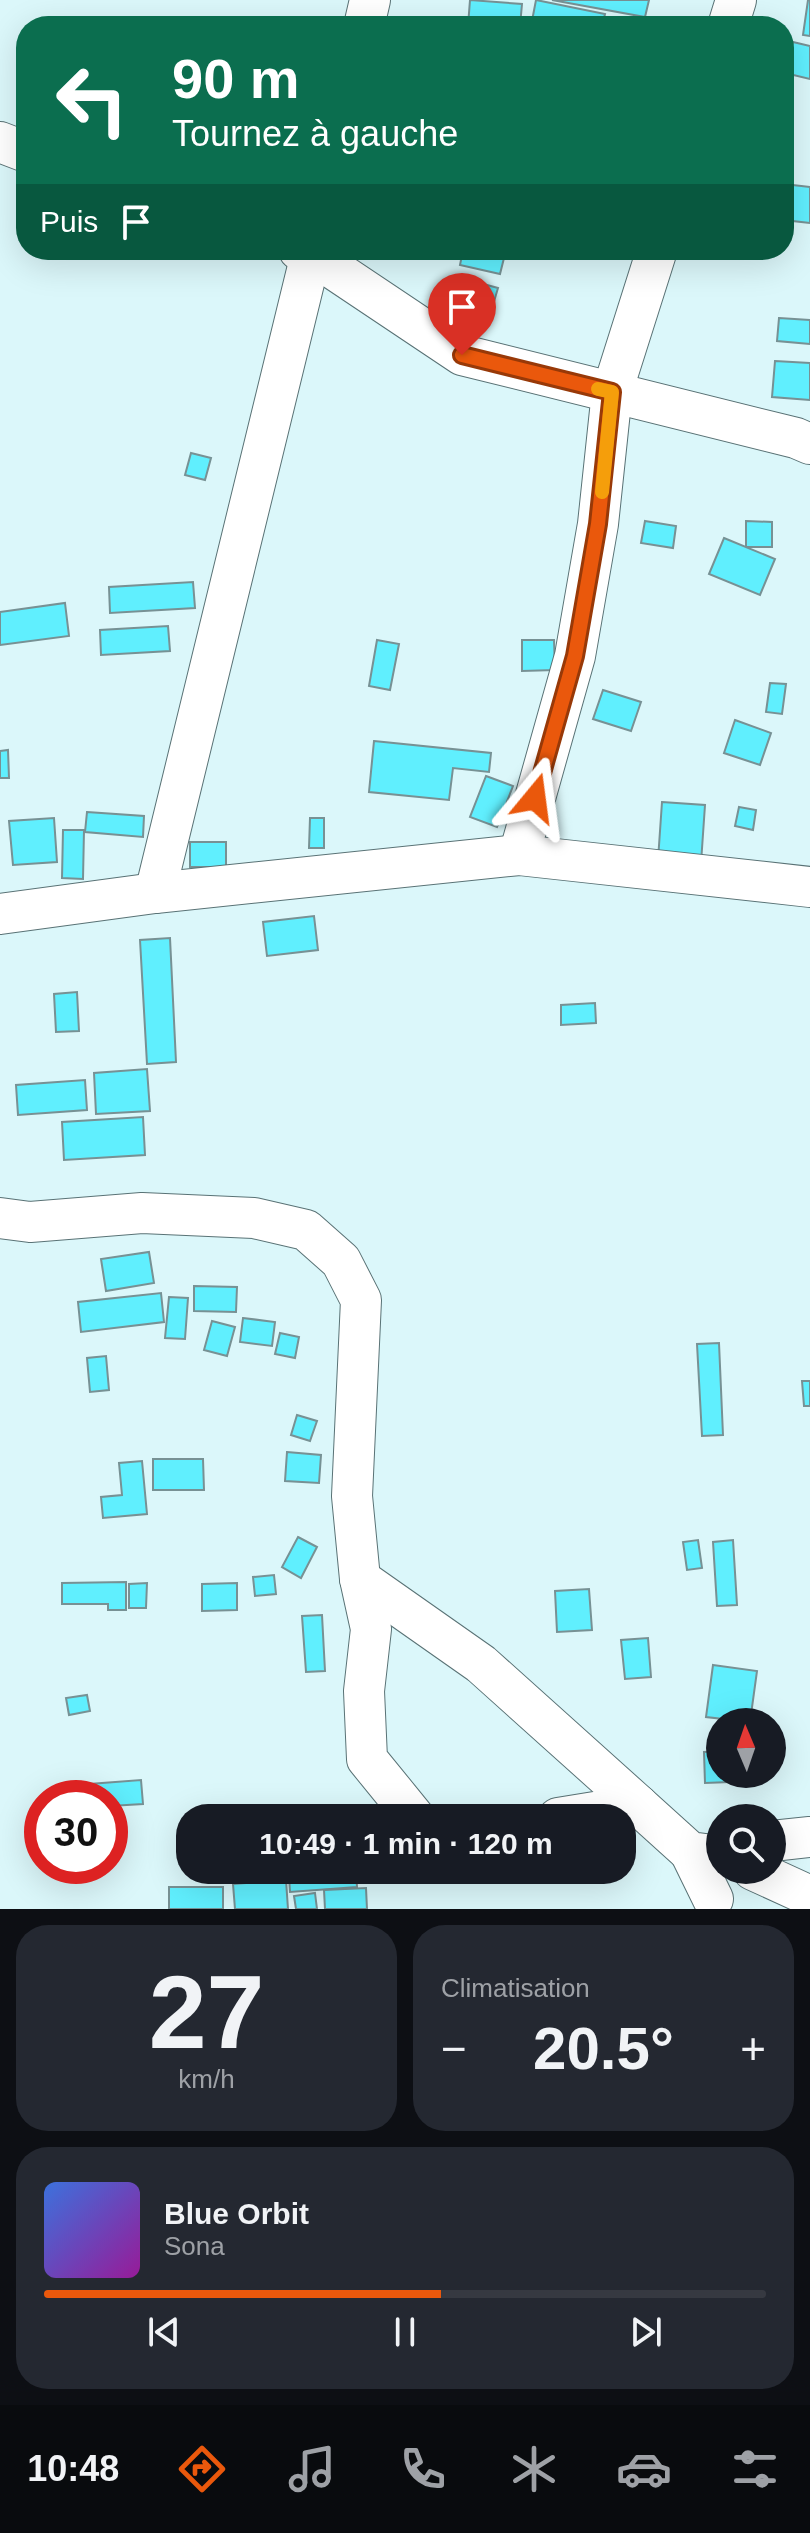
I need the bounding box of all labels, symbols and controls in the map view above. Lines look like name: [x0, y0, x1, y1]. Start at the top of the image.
text: 90 m: [172, 47, 300, 110]
icon: left: [40, 48, 144, 152]
text: Tournez à gauche: [172, 113, 458, 154]
icon: arrive: [114, 200, 158, 244]
text: Puis: [40, 205, 98, 238]
pin: [428, 273, 496, 355]
icon: arrive: [440, 285, 484, 329]
position arrow: [493, 756, 577, 840]
north arrow: [706, 1708, 786, 1788]
map controls: [706, 1708, 786, 1884]
speed limit sign: 30: [24, 1780, 128, 1884]
button: search: [706, 1804, 786, 1884]
text: 10:49 · 1 min · 120 m: [259, 1827, 553, 1860]
text: 27: [149, 1954, 264, 2070]
text: Climatisation: [441, 1973, 590, 2003]
text: 20.5°: [533, 2015, 674, 2082]
text: −: [441, 2024, 467, 2073]
text: +: [740, 2024, 766, 2073]
text: km/h: [178, 2064, 235, 2094]
text: Blue Orbit: [164, 2197, 309, 2230]
text: Sona: [164, 2231, 225, 2261]
icon: previous: [142, 2310, 186, 2354]
icon: pause: [383, 2310, 427, 2354]
icon: next: [624, 2310, 668, 2354]
icon: directions: [174, 2441, 230, 2497]
icon: music: [284, 2441, 340, 2497]
icon: phone: [395, 2441, 451, 2497]
icon: climate: [506, 2441, 562, 2497]
icon: car: [616, 2441, 672, 2497]
icon: filters: [727, 2441, 783, 2497]
text: 10:48: [27, 2448, 119, 2489]

